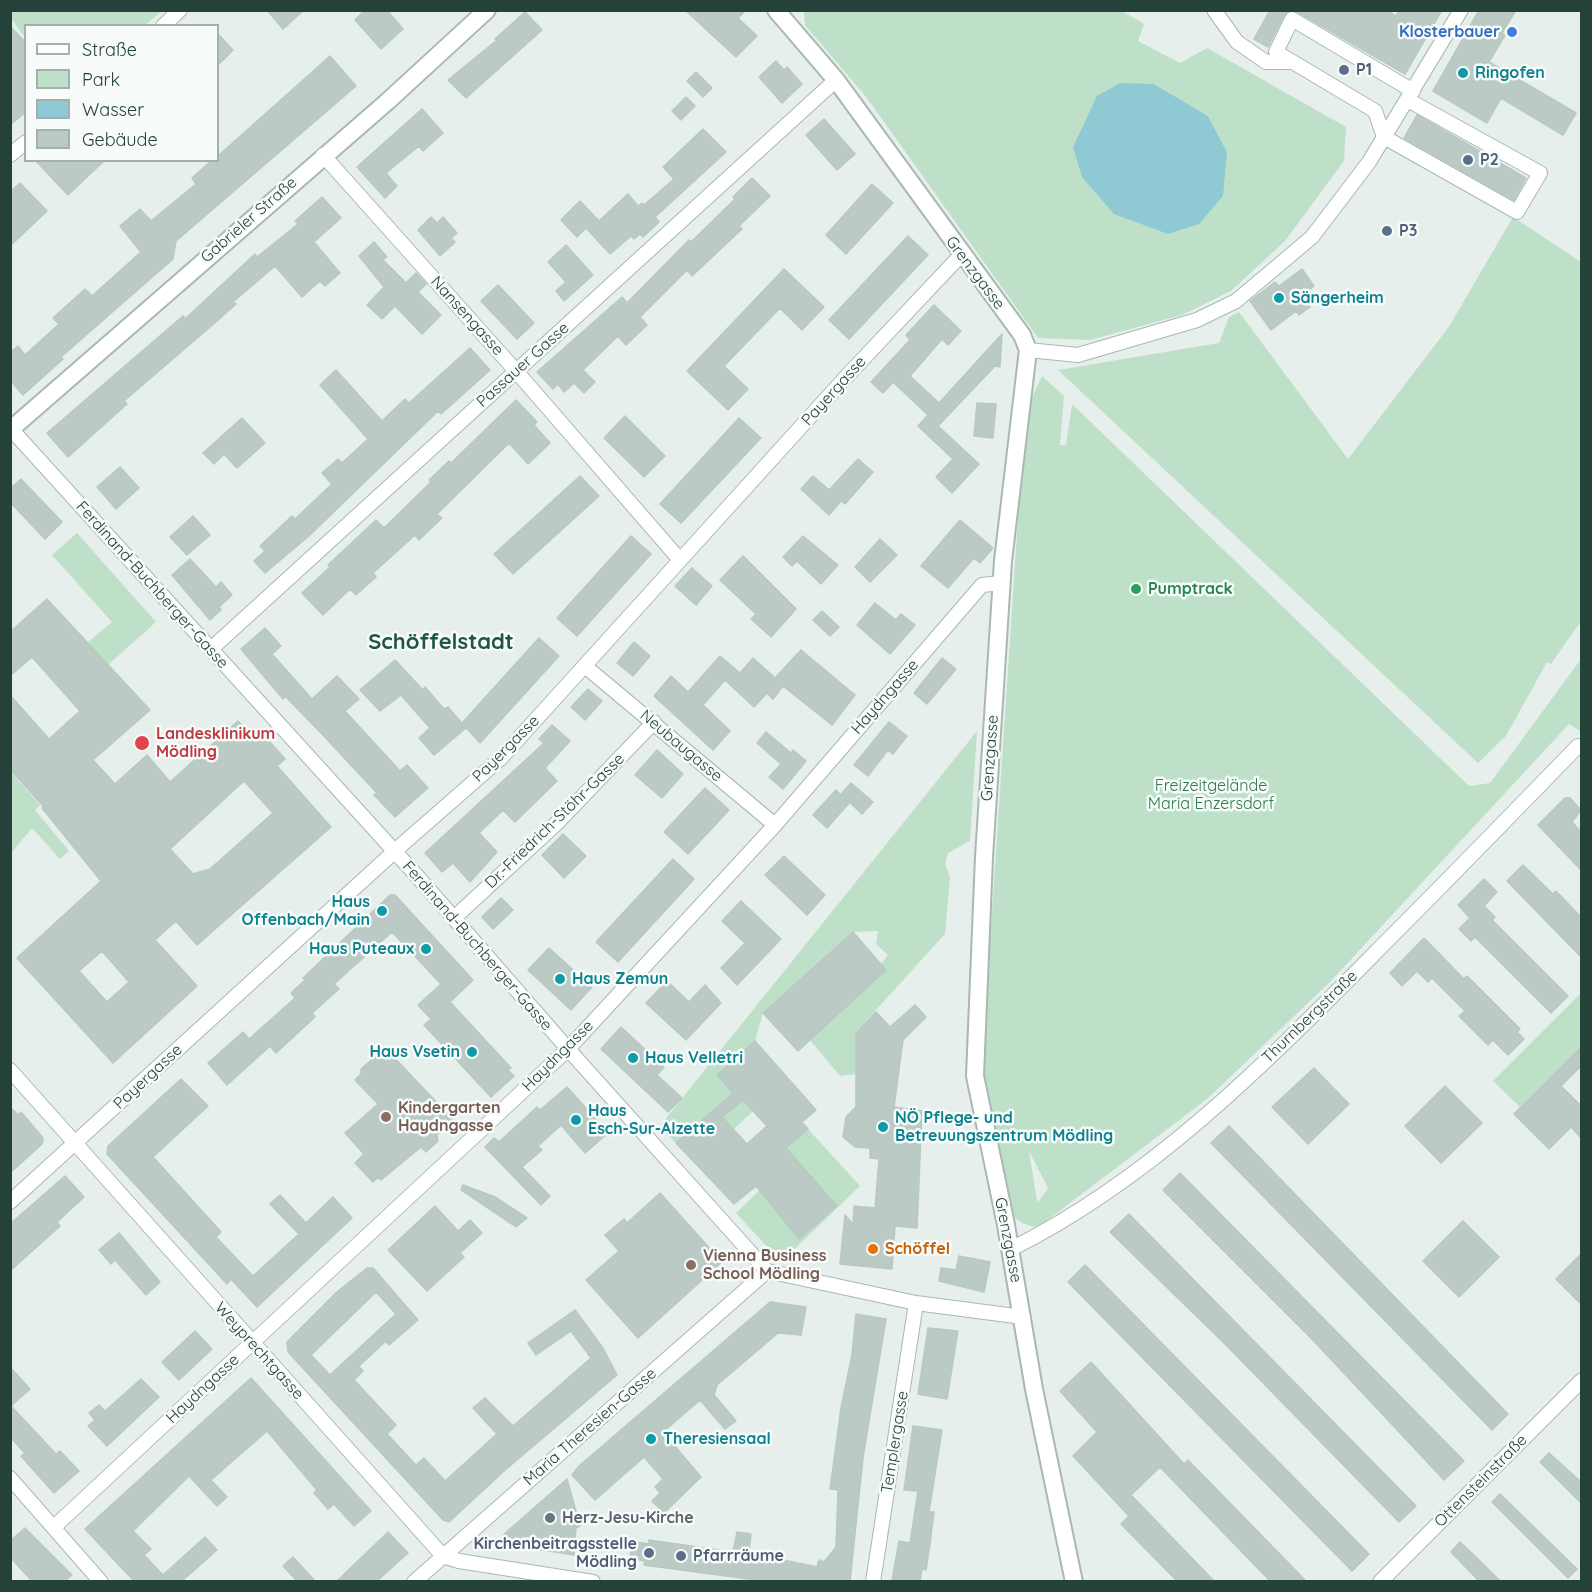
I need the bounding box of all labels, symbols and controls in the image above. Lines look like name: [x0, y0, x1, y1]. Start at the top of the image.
place label: Klosterbauer: [1399, 22, 1500, 42]
legend: [24, 24, 219, 162]
marker: Klosterbauer: [1505, 25, 1519, 39]
text: Straße: [82, 38, 137, 61]
place label: P1: [1356, 60, 1372, 80]
marker: P1: [1337, 63, 1351, 77]
place label: Ringofen: [1475, 63, 1545, 83]
marker: Ringofen: [1456, 66, 1470, 80]
text: Park: [82, 68, 120, 91]
text: Wasser: [82, 98, 144, 121]
text: Gebäude: [82, 128, 158, 151]
place label: P2: [1480, 150, 1499, 170]
marker: P2: [1461, 153, 1475, 167]
street label: Gabrieler Straße: [197, 173, 301, 267]
place label: P3: [1399, 221, 1417, 241]
marker: P3: [1380, 224, 1394, 238]
street label: Grenzgasse: [941, 233, 1009, 313]
street label: Nansengasse: [426, 272, 508, 360]
place label: Sängerheim: [1291, 288, 1384, 308]
marker: Sängerheim: [1272, 291, 1286, 305]
street label: Passauer Gasse: [473, 319, 573, 411]
street label: Payergasse: [798, 352, 870, 430]
street label: Ferdinand-Buchberger-Gasse: [72, 497, 232, 673]
place label: Pumptrack: [1148, 579, 1233, 599]
marker: Pumptrack: [1129, 582, 1143, 596]
district label: Schöffelstadt: [368, 629, 514, 655]
street label: Haydngasse: [847, 656, 923, 738]
street label: Neubaugasse: [636, 706, 726, 786]
street label: Payergasse: [469, 712, 543, 786]
street label: Grenzgasse: [977, 714, 1003, 802]
place label: Landesklinikum Mödling: [156, 724, 275, 762]
marker: Landesklinikum Mödling: [133, 734, 151, 752]
street label: Dr.-Friedrich-Stöhr-Gasse: [481, 749, 629, 893]
park label: Freizeitgelände Maria Enzersdorf: [1148, 776, 1274, 814]
street label: Ferdinand-Buchberger-Gasse: [398, 857, 556, 1035]
place label: Haus Offenbach/Main: [242, 892, 370, 930]
marker: Haus Offenbach/Main: [375, 904, 389, 918]
place label: Haus Puteaux: [309, 939, 414, 959]
marker: Haus Puteaux: [419, 942, 433, 956]
street label: Thurnbergstraße: [1258, 967, 1362, 1067]
place label: Haus Zemun: [572, 969, 668, 989]
marker: Haus Zemun: [553, 972, 567, 986]
street label: Haydngasse: [518, 1016, 598, 1096]
street label: Payergasse: [110, 1040, 186, 1114]
place label: Haus Vsetin: [369, 1042, 460, 1062]
marker: Haus Vsetin: [465, 1045, 479, 1059]
place label: Haus Velletri: [645, 1048, 743, 1068]
marker: Haus Velletri: [626, 1051, 640, 1065]
place label: Kindergarten Haydngasse: [398, 1098, 501, 1136]
place label: Haus Esch-Sur-Alzette: [588, 1101, 715, 1139]
place label: NÖ Pflege- und Betreuungszentrum Mödling: [895, 1108, 1113, 1146]
marker: Kindergarten Haydngasse: [379, 1110, 393, 1124]
marker: Haus Esch-Sur-Alzette: [569, 1113, 583, 1127]
marker: NÖ Pflege- und Betreuungszentrum Mödling: [876, 1120, 890, 1134]
street label: Grenzgasse: [990, 1196, 1026, 1284]
place label: Schöffel: [885, 1239, 950, 1259]
marker: Schöffel: [866, 1242, 880, 1256]
place label: Vienna Business School Mödling: [703, 1246, 826, 1284]
marker: Vienna Business School Mödling: [684, 1258, 698, 1272]
street label: Weyprechtgasse: [210, 1298, 308, 1404]
street label: Haydngasse: [163, 1350, 243, 1428]
street label: Maria Theresien-Gasse: [520, 1364, 660, 1490]
street label: Templergasse: [877, 1390, 913, 1494]
place label: Theresiensaal: [663, 1429, 771, 1449]
street label: Ottensteinstraße: [1431, 1431, 1531, 1531]
marker: Theresiensaal: [644, 1432, 658, 1446]
place label: Herz-Jesu-Kirche: [562, 1508, 694, 1528]
marker: Herz-Jesu-Kirche: [543, 1511, 557, 1525]
place label: Kirchenbeitragsstelle Mödling: [474, 1534, 637, 1572]
marker: Kirchenbeitragsstelle Mödling: [642, 1546, 656, 1560]
place label: Pfarrräume: [693, 1546, 784, 1566]
marker: Pfarrräume: [674, 1549, 688, 1563]

